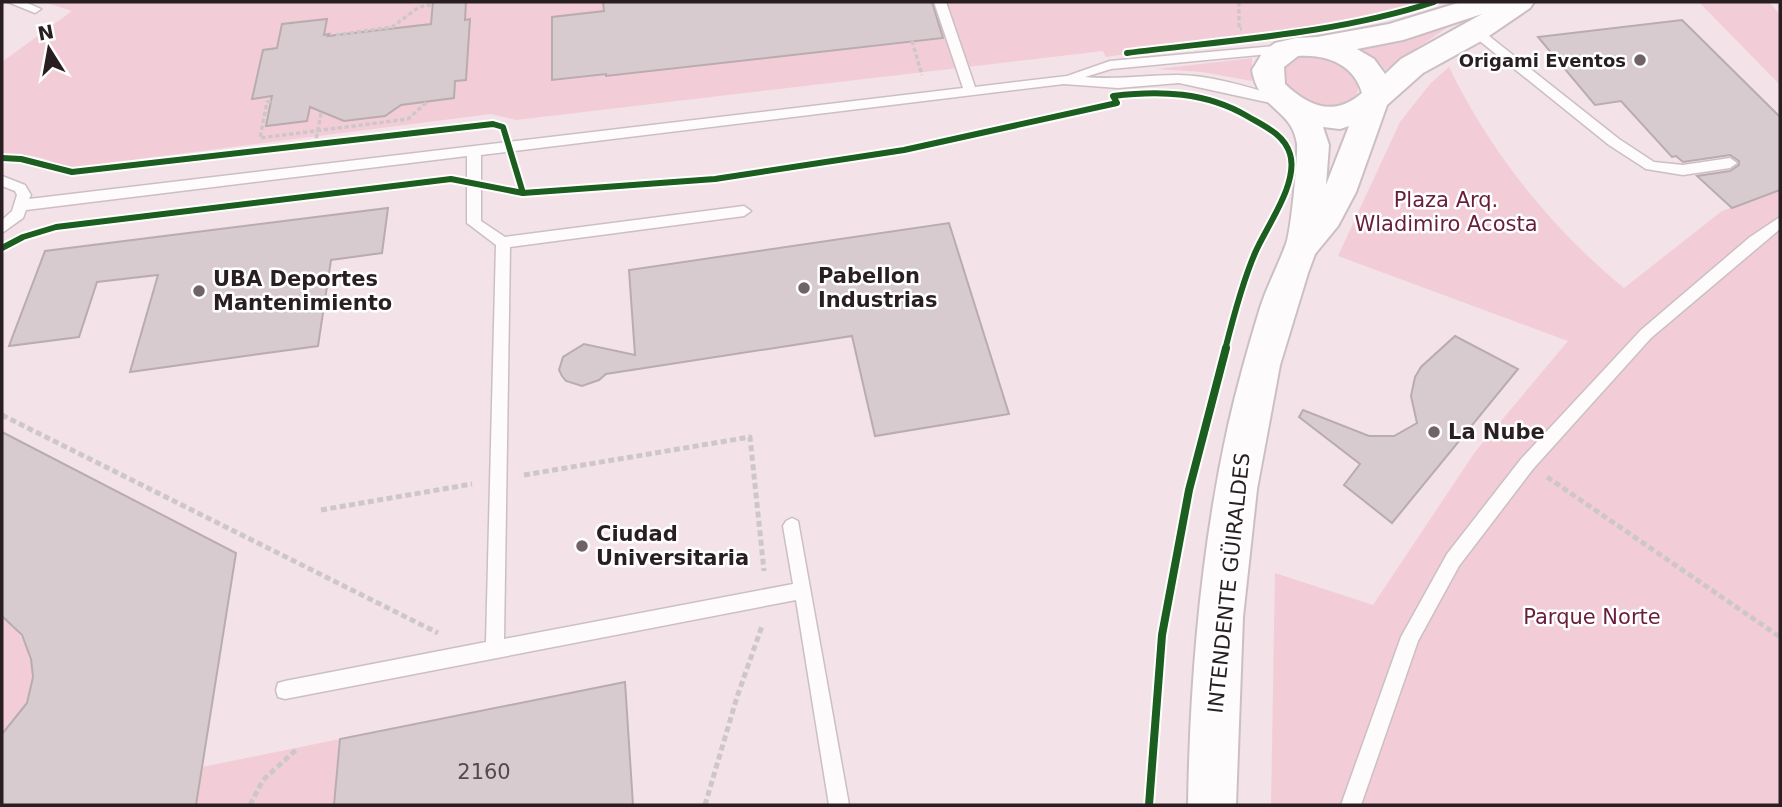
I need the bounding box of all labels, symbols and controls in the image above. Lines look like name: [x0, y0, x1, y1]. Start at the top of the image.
north arrow: [14, 14, 84, 84]
text: N: [36, 20, 56, 45]
place label: Origami Eventos: [1459, 50, 1626, 71]
marker: Origami Eventos: [1632, 52, 1648, 68]
park label: Plaza Arq. Wladimiro Acosta: [1354, 188, 1538, 236]
place label: Pabellon Industrias: [818, 264, 938, 312]
place label: UBA Deportes Mantenimiento: [213, 267, 392, 315]
marker: Pabellon Industrias: [796, 280, 812, 296]
marker: UBA Deportes Mantenimiento: [191, 283, 207, 299]
place label: La Nube: [1448, 420, 1545, 444]
marker: La Nube: [1426, 424, 1442, 440]
street label: INTENDENTE GÜIRALDES: [1202, 451, 1255, 715]
place label: Ciudad Universitaria: [596, 522, 749, 570]
marker: Ciudad Universitaria: [574, 538, 590, 554]
park label: Parque Norte: [1523, 605, 1661, 629]
house number: 2160: [457, 760, 511, 784]

